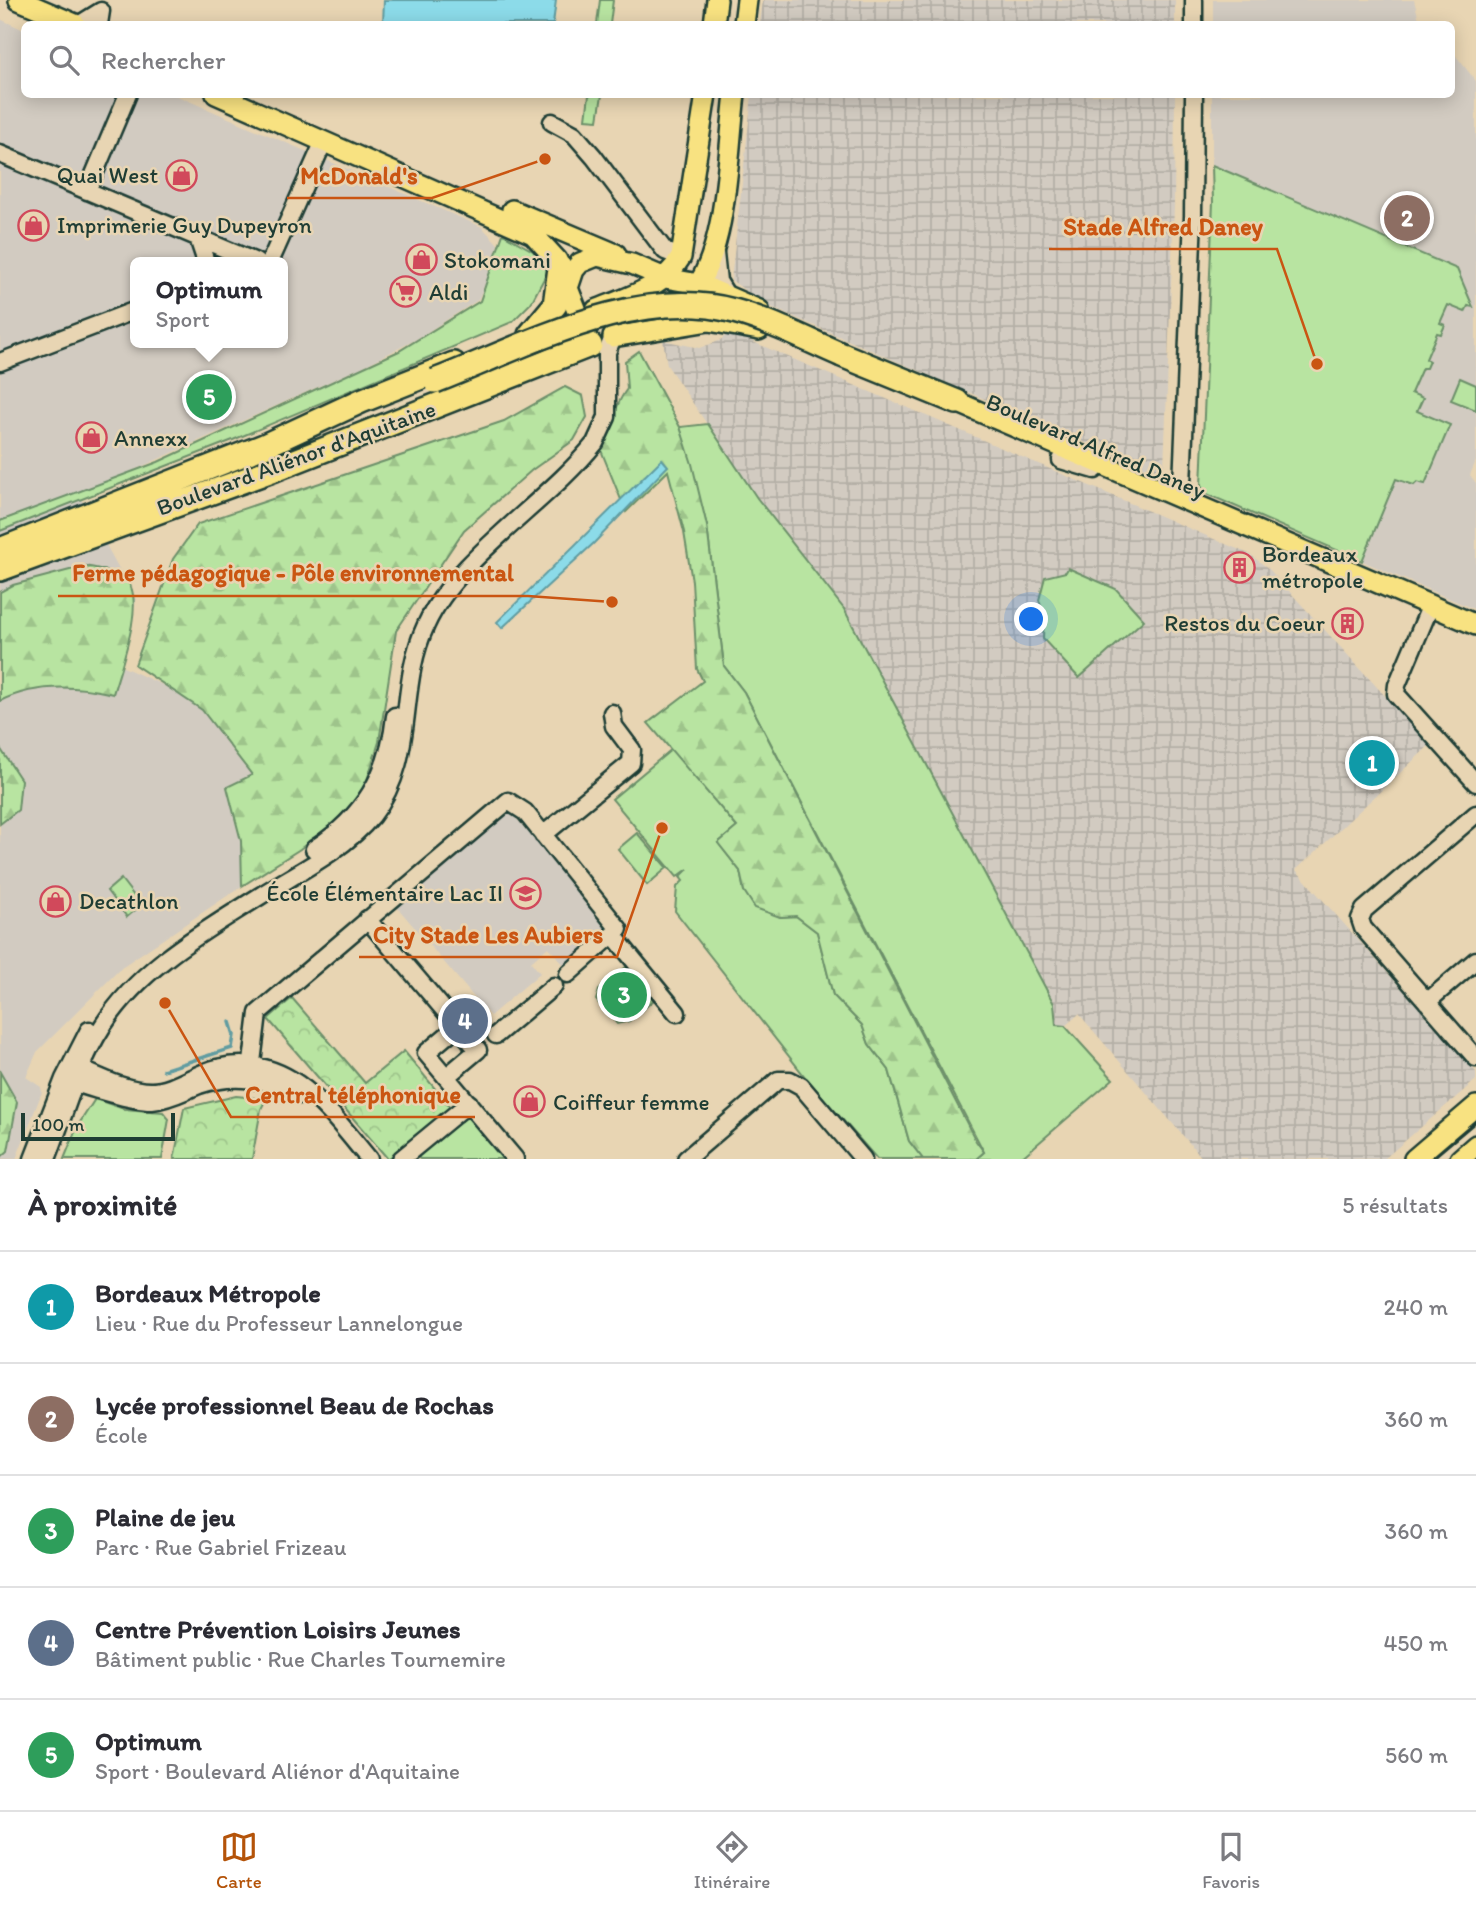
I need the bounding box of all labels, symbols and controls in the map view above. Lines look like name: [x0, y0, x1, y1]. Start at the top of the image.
search box: [21, 21, 1455, 98]
icon: search: [45, 41, 83, 79]
text: Rechercher: [101, 44, 225, 76]
callout: McDonald's: [287, 153, 432, 198]
shop icon: Quai West: [164, 158, 198, 192]
place label: Quai West: [57, 161, 158, 189]
text: McDonald's: [300, 161, 418, 190]
pin: 2: [1384, 192, 1430, 244]
callout: Stade Alfred Daney: [1049, 204, 1277, 249]
shop icon: Imprimerie Guy Dupeyron: [17, 208, 51, 242]
place label: Imprimerie Guy Dupeyron: [57, 211, 312, 239]
text: Stade Alfred Daney: [1063, 212, 1264, 242]
shop icon: Stokomani: [404, 243, 438, 277]
place label: Stokomani: [444, 246, 551, 274]
popup: [130, 257, 288, 348]
text: Optimum: [156, 273, 262, 305]
supermarket icon: Aldi: [389, 275, 423, 309]
place label: Aldi: [429, 278, 468, 306]
text: Sport: [156, 305, 210, 333]
pin: 5: [186, 371, 232, 423]
street label: Boulevard Alfred Daney: [982, 387, 1210, 505]
street label: Boulevard Aliénor d'Aquitaine: [153, 394, 439, 522]
shop icon: Annexx: [74, 421, 108, 455]
place label: Annexx: [114, 424, 188, 452]
place label: Bordeaux métropole: [1262, 540, 1363, 594]
building icon: Bordeaux métropole: [1222, 550, 1256, 584]
callout: Ferme pédagogique - Pôle environnemental: [58, 551, 528, 596]
text: Ferme pédagogique - Pôle environnemental: [72, 558, 514, 588]
your location: [1014, 602, 1048, 636]
building icon: Restos du Coeur: [1331, 606, 1365, 640]
place label: Restos du Coeur: [1164, 609, 1325, 637]
pin: 1: [1349, 737, 1395, 789]
school or university icon: École Élémentaire Lac II: [509, 876, 543, 910]
place label: École Élémentaire Lac II: [267, 879, 503, 907]
shop icon: Decathlon: [39, 884, 73, 918]
place label: Decathlon: [79, 887, 179, 915]
callout: City Stade Les Aubiers: [359, 912, 617, 957]
text: City Stade Les Aubiers: [373, 920, 603, 950]
pin: 3: [601, 969, 647, 1021]
pin: 4: [442, 995, 488, 1047]
callout: Central téléphonique: [231, 1072, 475, 1117]
text: Central téléphonique: [245, 1080, 461, 1110]
shop icon: Coiffeur femme: [513, 1085, 547, 1119]
place label: Coiffeur femme: [553, 1088, 710, 1116]
scale bar: [21, 1110, 175, 1142]
text: 100 m: [32, 1113, 84, 1136]
text: À proximité: [28, 1186, 177, 1223]
text: 5 résultats: [1342, 1191, 1448, 1219]
text: Bordeaux Métropole: [95, 1277, 321, 1309]
text: 1: [46, 1293, 56, 1321]
text: 240 m: [1383, 1293, 1448, 1321]
text: Lieu · Rue du Professeur Lannelongue: [95, 1309, 463, 1337]
text: Lycée professionnel Beau de Rochas: [95, 1389, 494, 1421]
text: 2: [45, 1405, 57, 1433]
text: 360 m: [1385, 1405, 1448, 1433]
text: École: [95, 1421, 148, 1449]
text: Plaine de jeu: [95, 1501, 235, 1533]
text: 3: [45, 1517, 57, 1545]
text: 360 m: [1385, 1517, 1448, 1545]
text: Parc · Rue Gabriel Frizeau: [95, 1533, 347, 1561]
text: Centre Prévention Loisirs Jeunes: [95, 1613, 461, 1645]
text: 4: [44, 1629, 58, 1657]
text: 450 m: [1383, 1629, 1448, 1657]
text: Bâtiment public · Rue Charles Tournemire: [95, 1645, 506, 1673]
text: Optimum: [95, 1725, 202, 1757]
text: 5: [45, 1741, 57, 1769]
text: 560 m: [1385, 1741, 1448, 1769]
text: Sport · Boulevard Aliénor d'Aquitaine: [95, 1757, 460, 1785]
tab: Carte: [216, 1828, 262, 1893]
tab: Itinéraire: [694, 1828, 770, 1893]
tab: Favoris: [1202, 1828, 1260, 1893]

